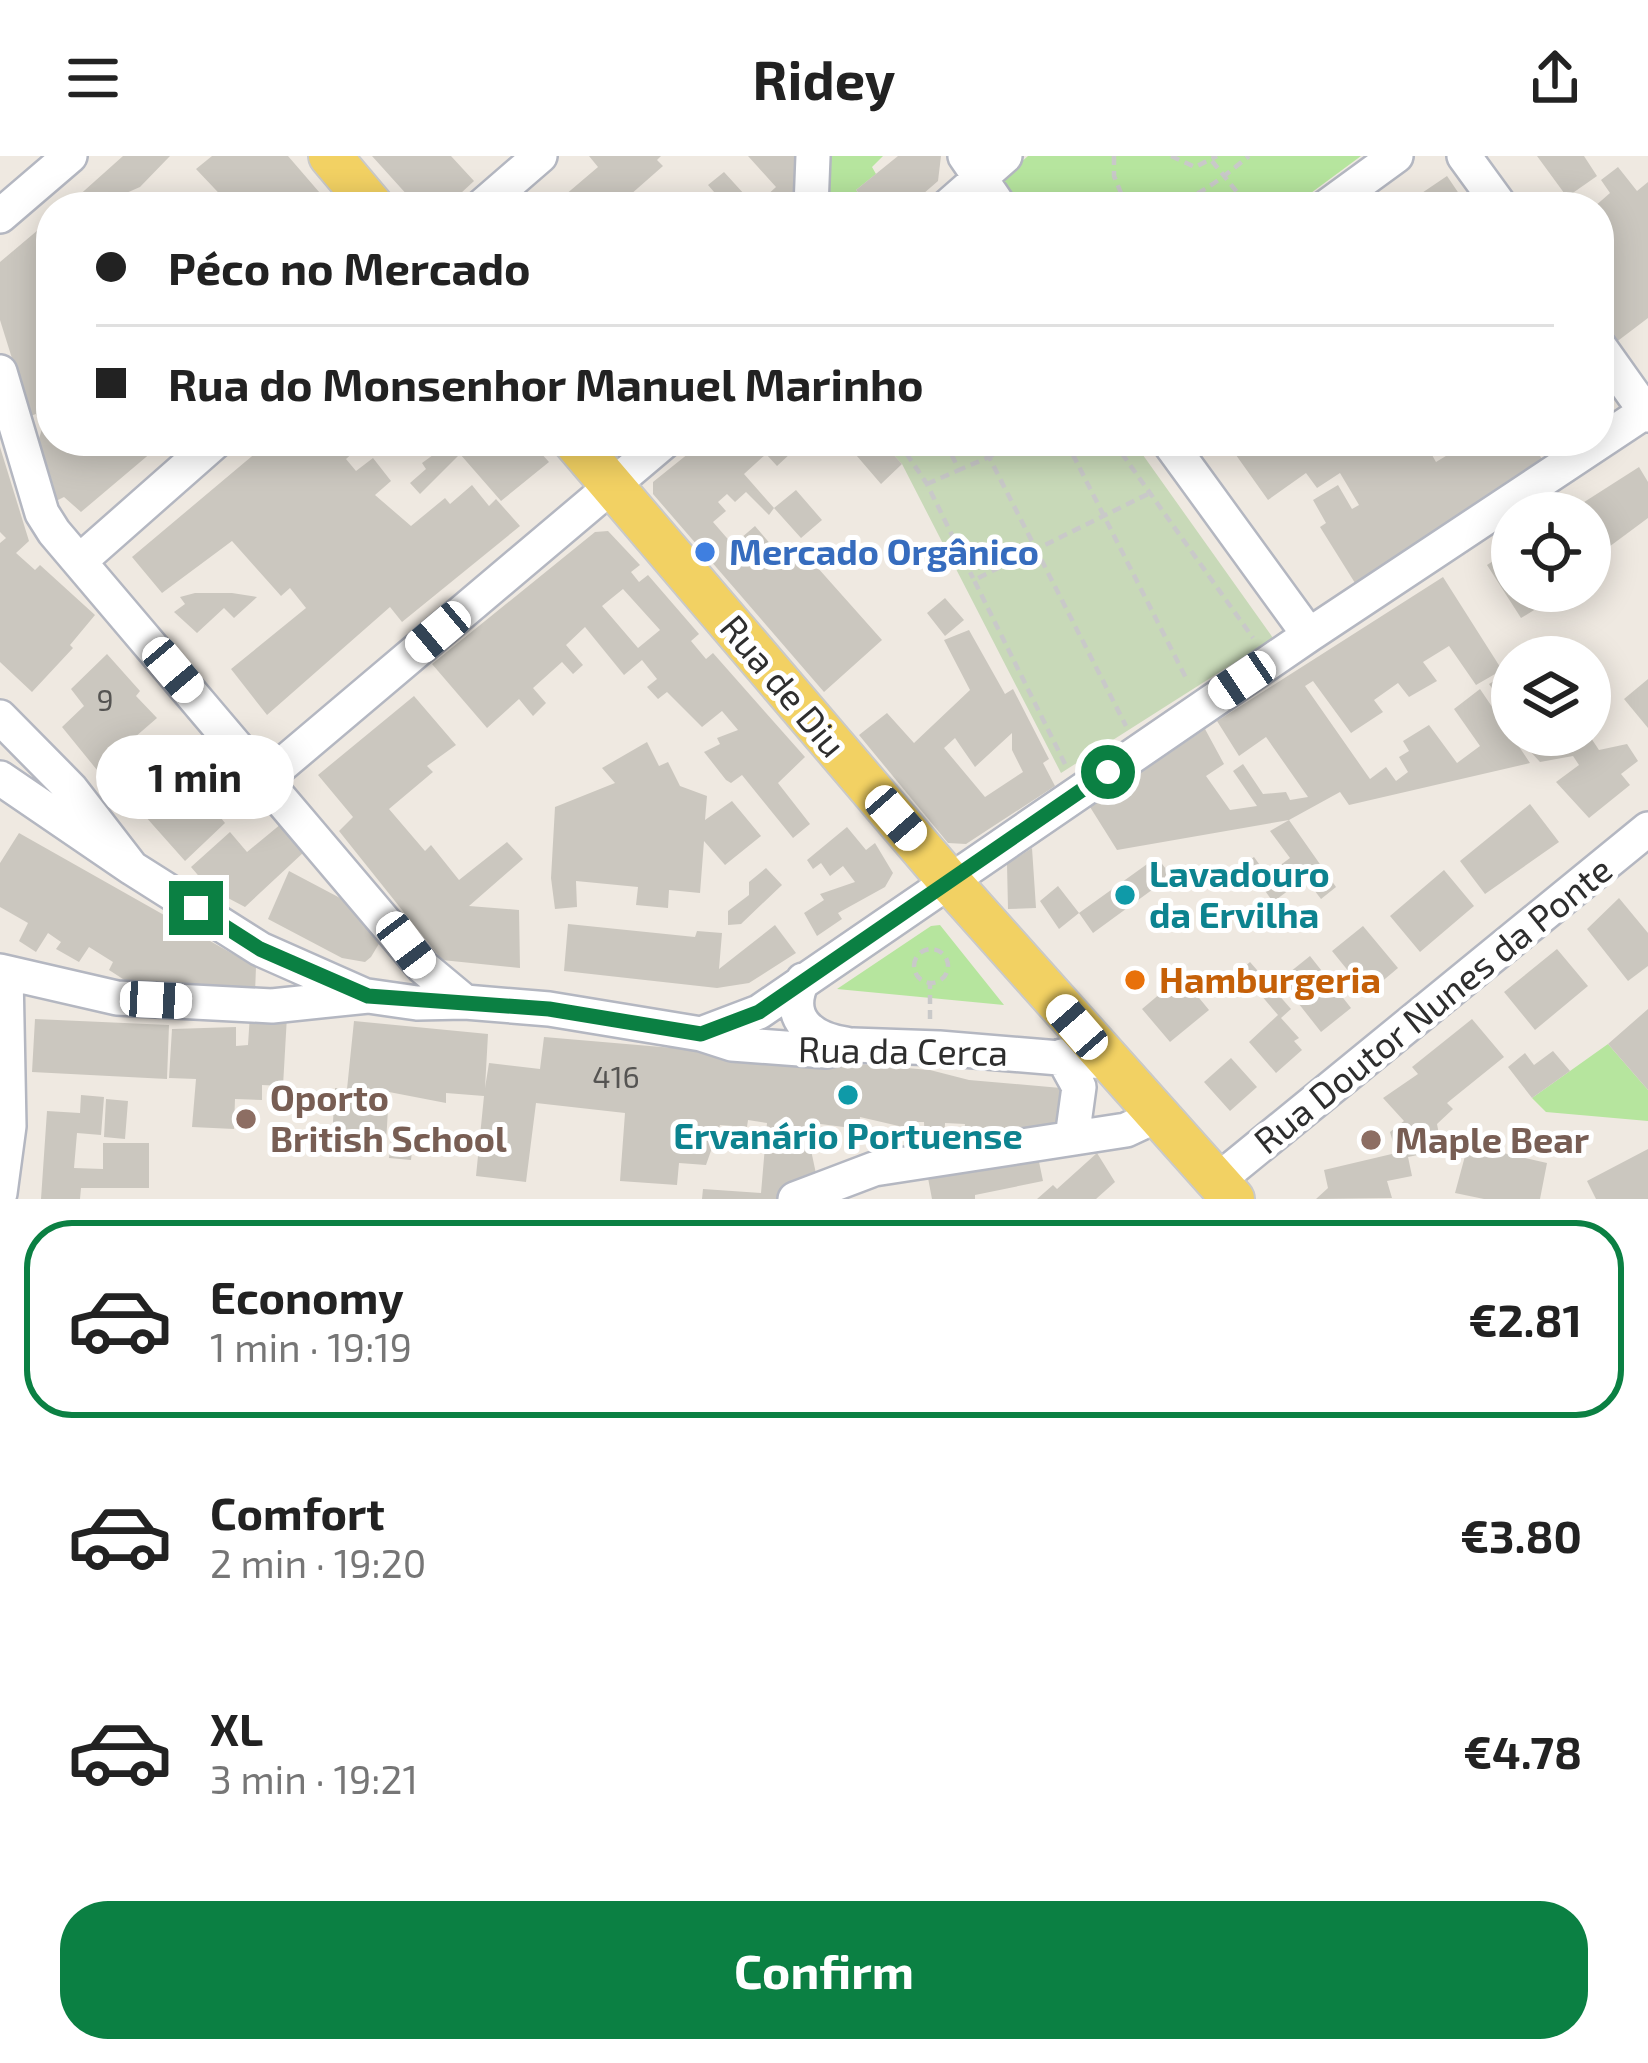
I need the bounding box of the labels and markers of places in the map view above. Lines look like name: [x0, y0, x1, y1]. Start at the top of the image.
place label: Mercado Orgânico: [729, 529, 1039, 572]
marker: Mercado Orgânico: [692, 539, 718, 565]
place label: Lavadouro da Ervilha: [1149, 851, 1330, 935]
marker: Lavadouro da Ervilha: [1112, 882, 1138, 908]
place label: Hamburgeria: [1159, 957, 1381, 1000]
marker: Hamburgeria: [1122, 967, 1148, 993]
place label: Oporto British School: [270, 1075, 507, 1159]
marker: Ervanário Portuense: [835, 1082, 861, 1108]
marker: Oporto British School: [233, 1106, 259, 1132]
place label: Ervanário Portuense: [673, 1113, 1023, 1156]
place label: Maple Bear: [1395, 1117, 1590, 1160]
marker: Maple Bear: [1358, 1127, 1384, 1153]

